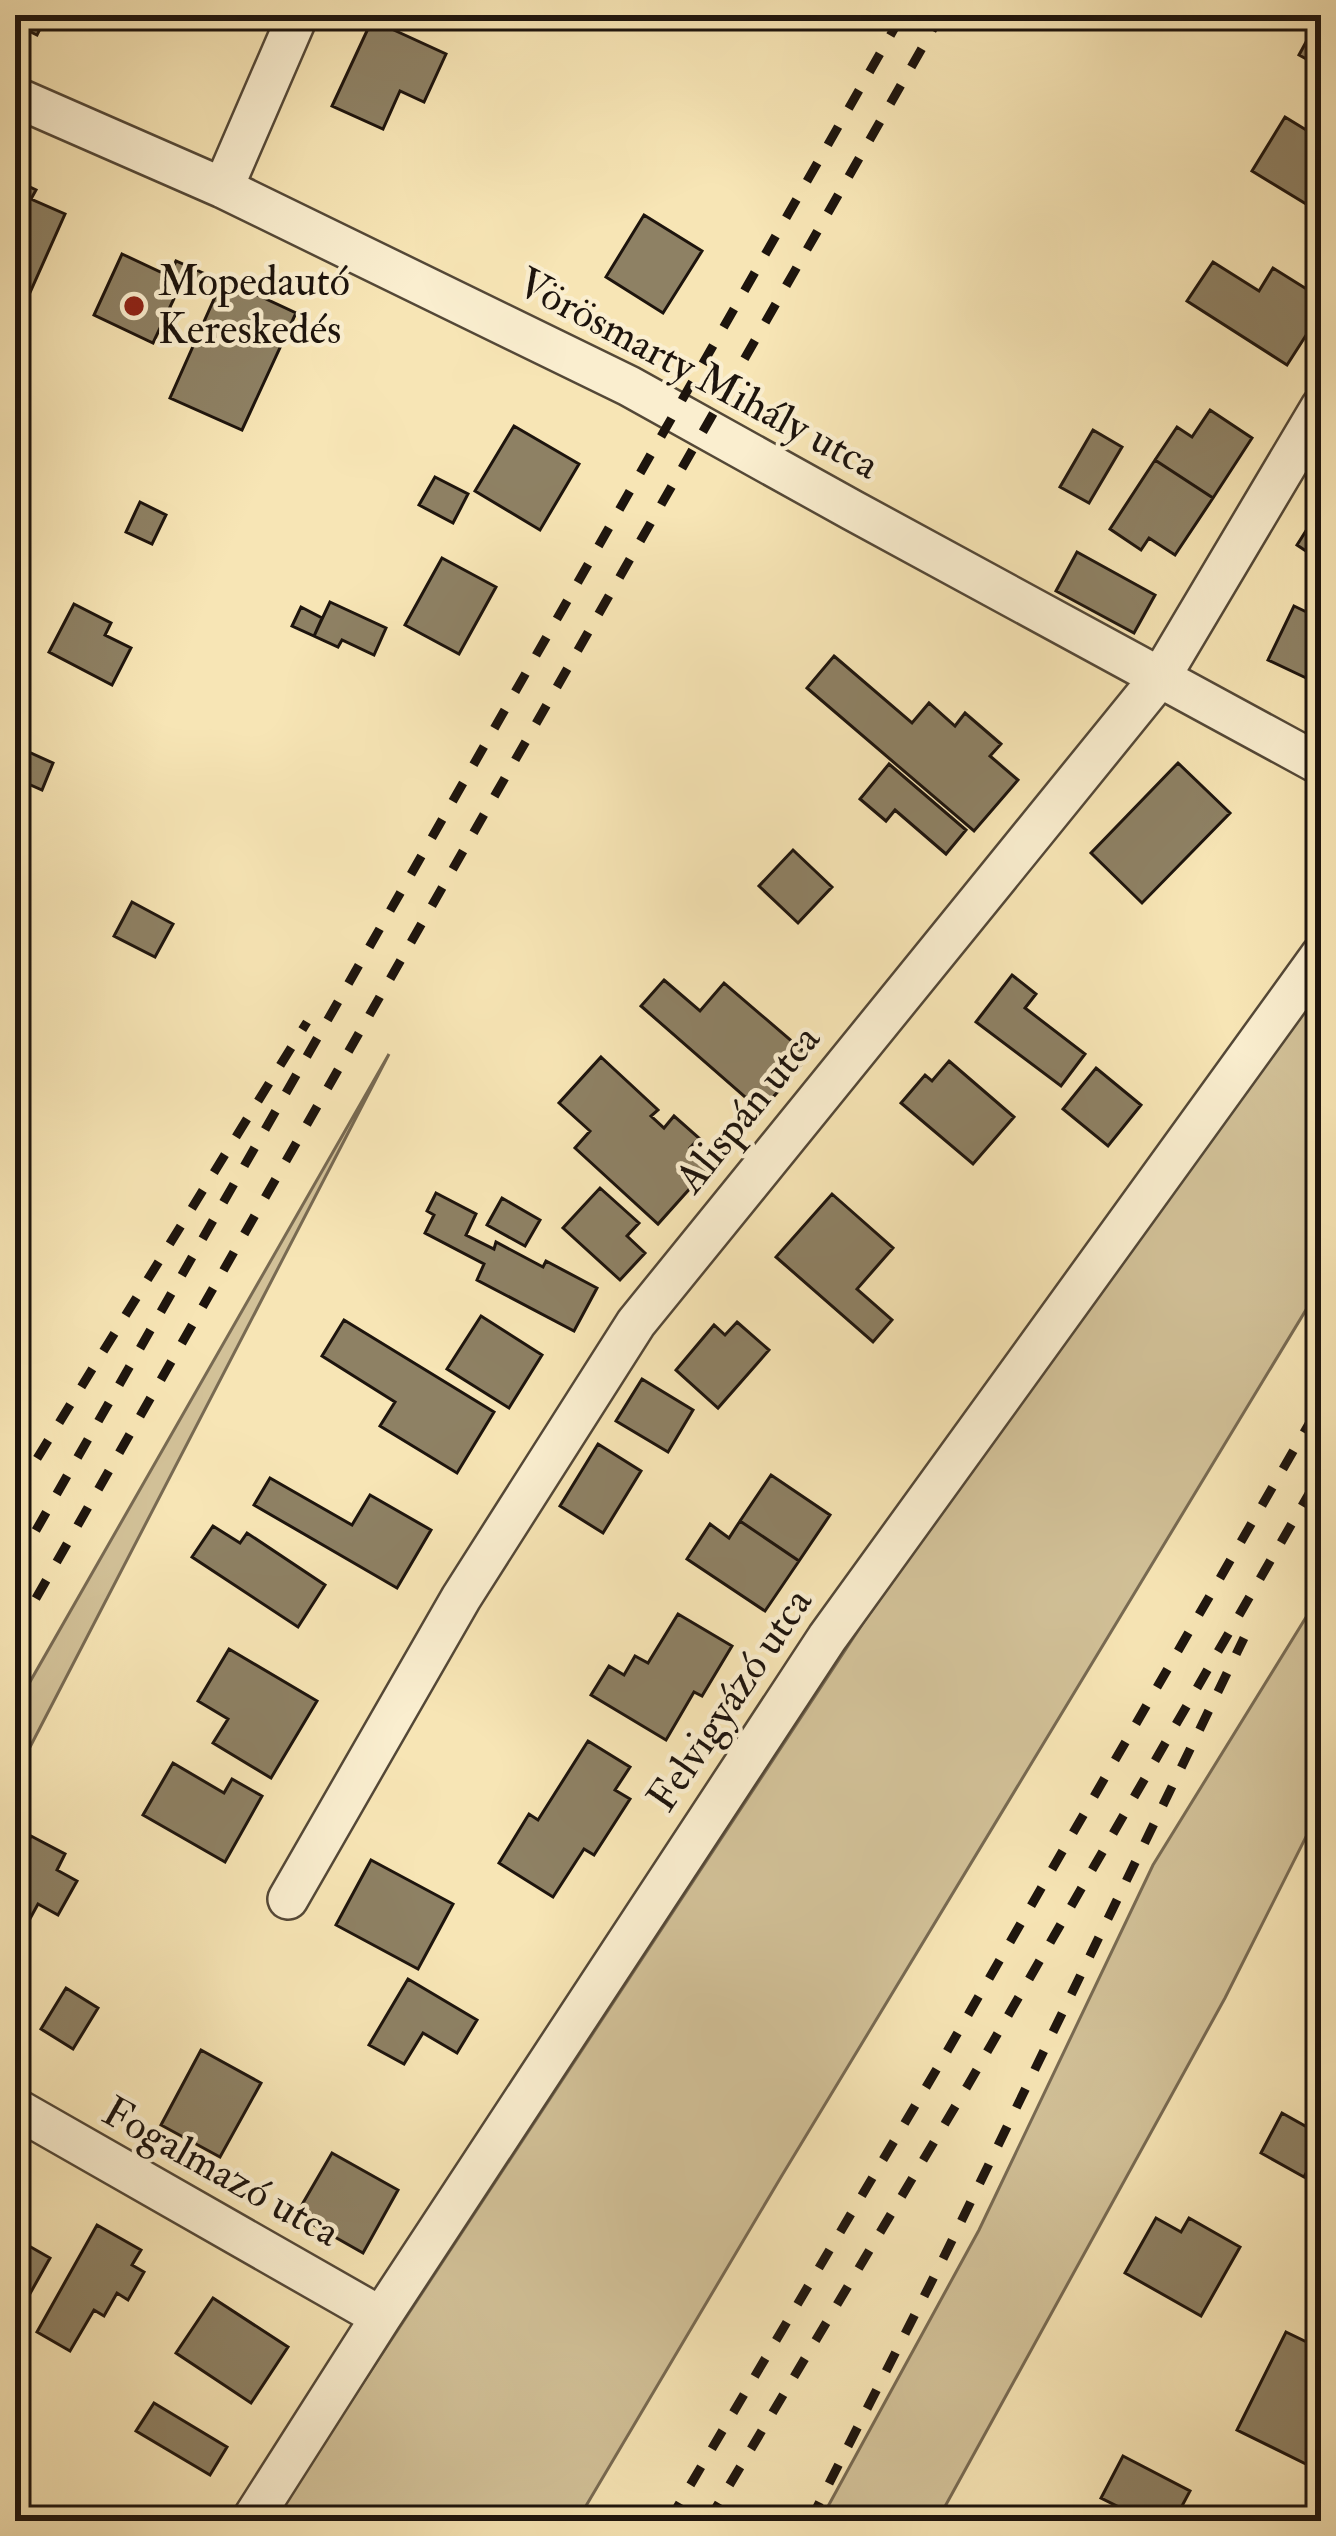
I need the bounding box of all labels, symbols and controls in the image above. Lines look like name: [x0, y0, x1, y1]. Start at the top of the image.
place label: Mopedautó Kereskedés: [158, 256, 350, 356]
street label: Vörösmarty Mihály utca: [508, 257, 888, 492]
marker: Mopedautó Kereskedés: [121, 293, 147, 319]
street label: Alispán utca: [664, 1014, 832, 1204]
street label: Felvigyázó utca: [636, 1578, 824, 1822]
street label: Fogalmazó utca: [93, 2086, 349, 2259]

